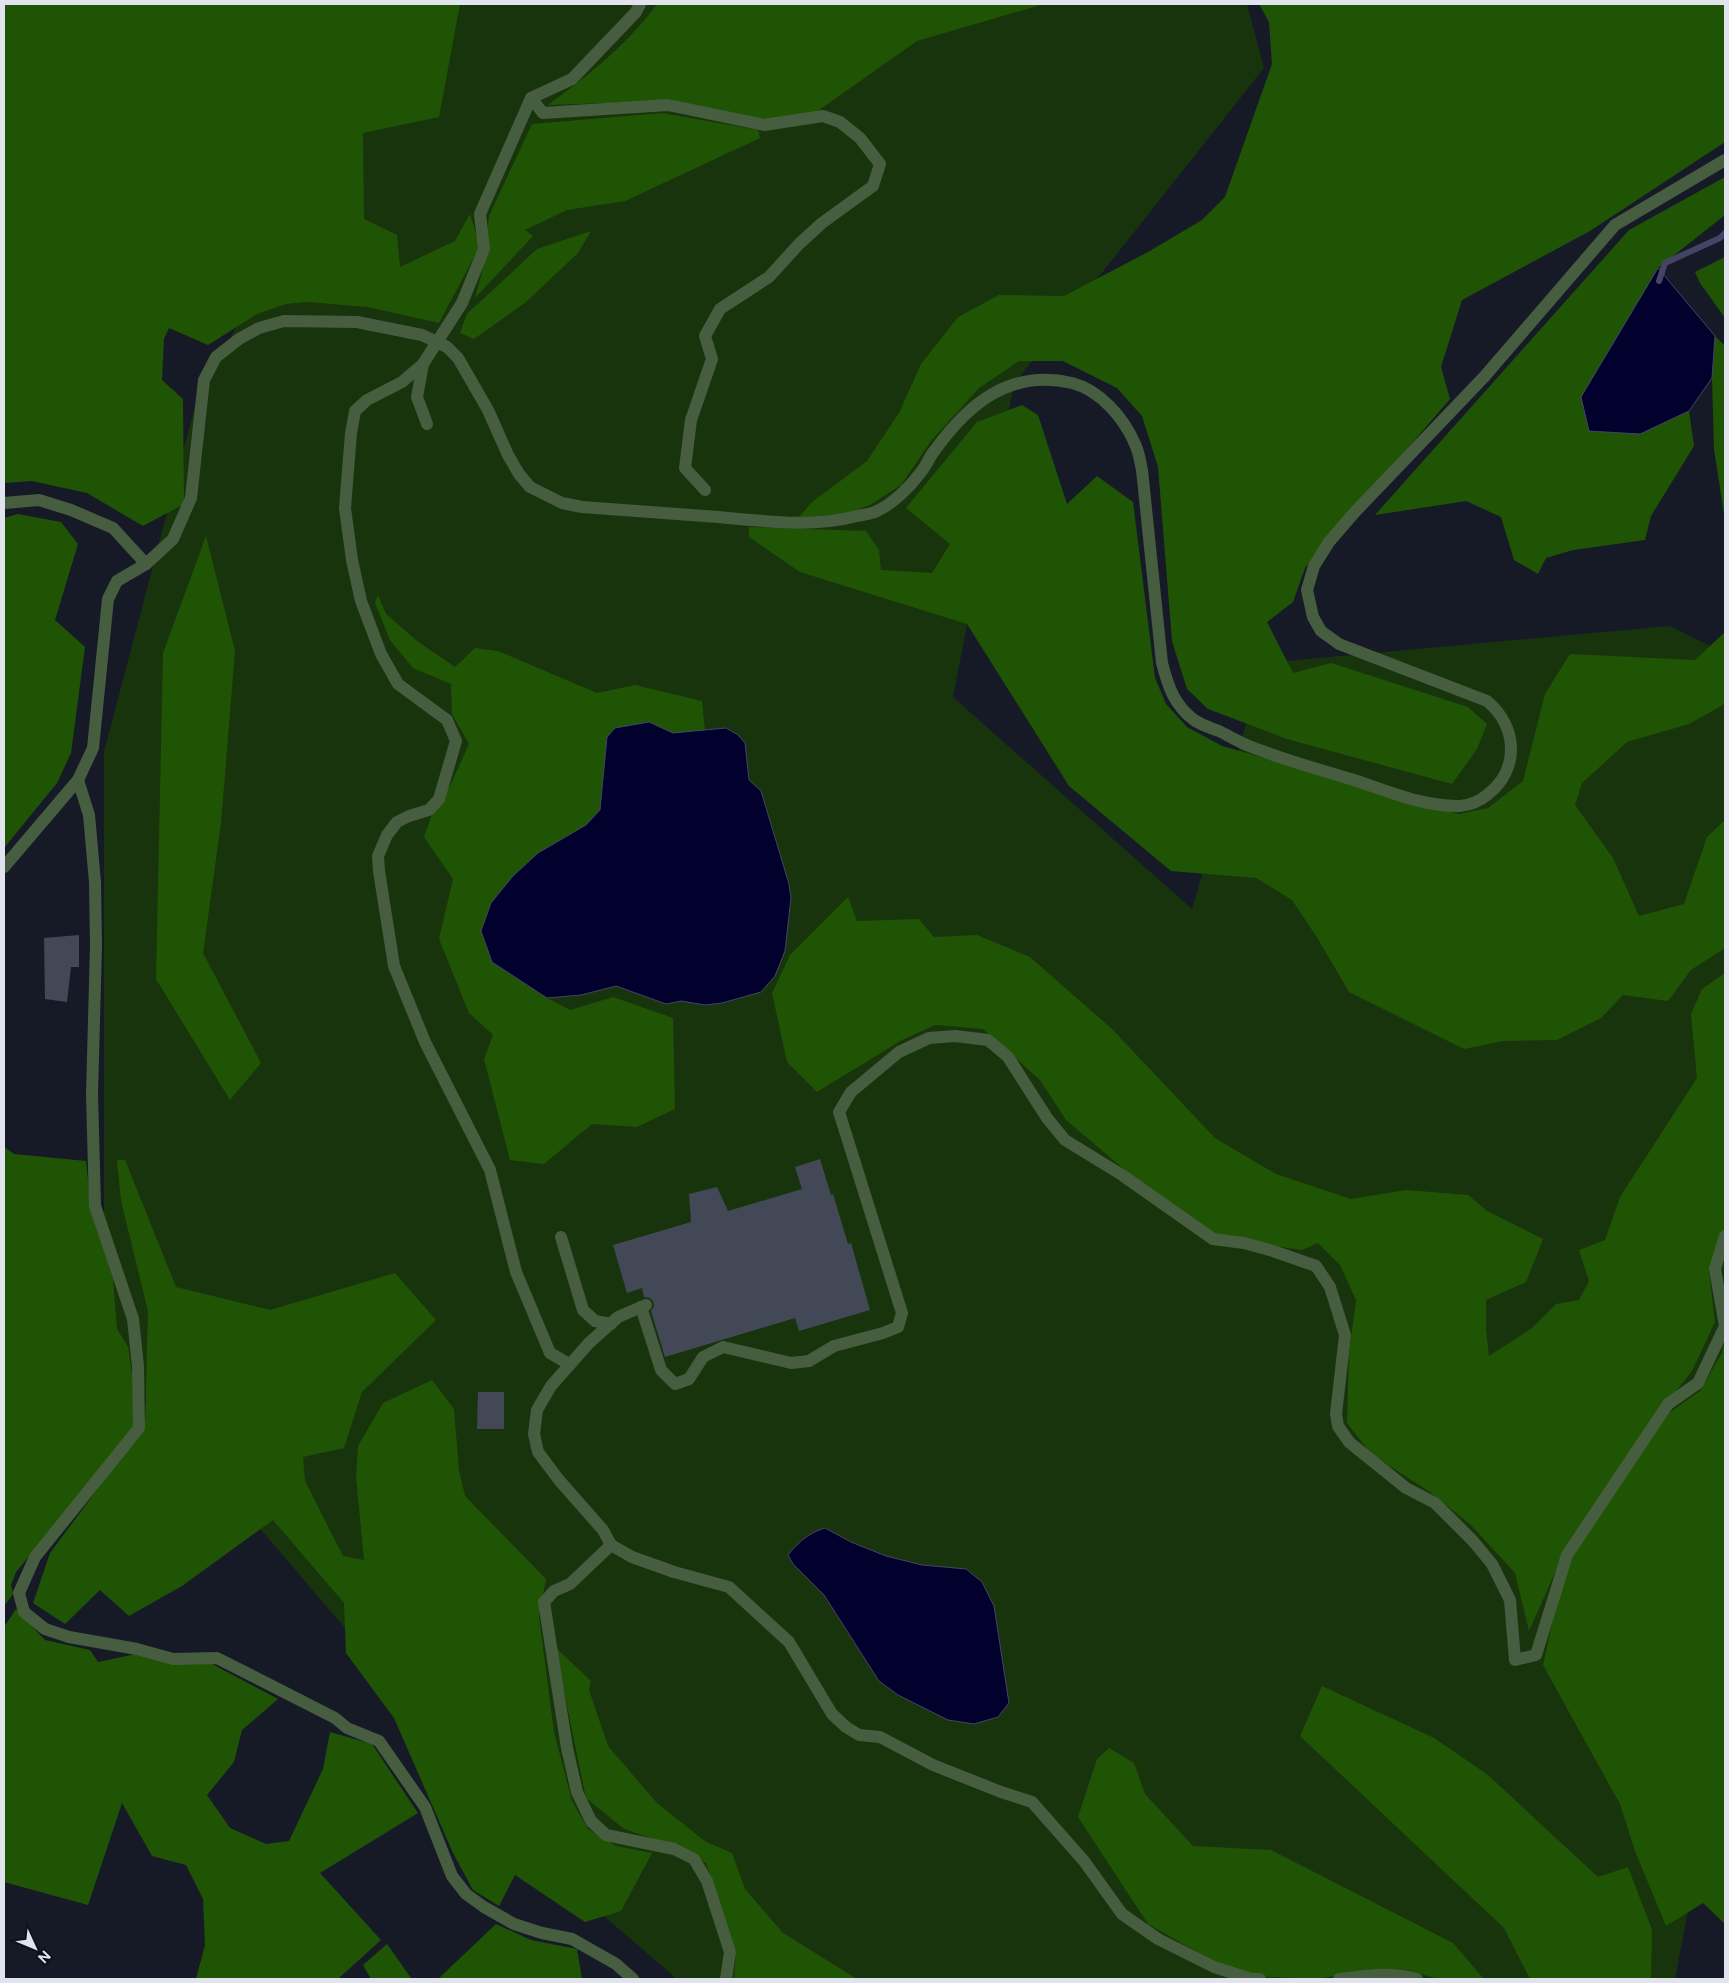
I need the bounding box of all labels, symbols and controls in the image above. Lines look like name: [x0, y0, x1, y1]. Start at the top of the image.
north arrow: [10, 1923, 60, 1973]
text: N: [35, 1948, 54, 1967]

